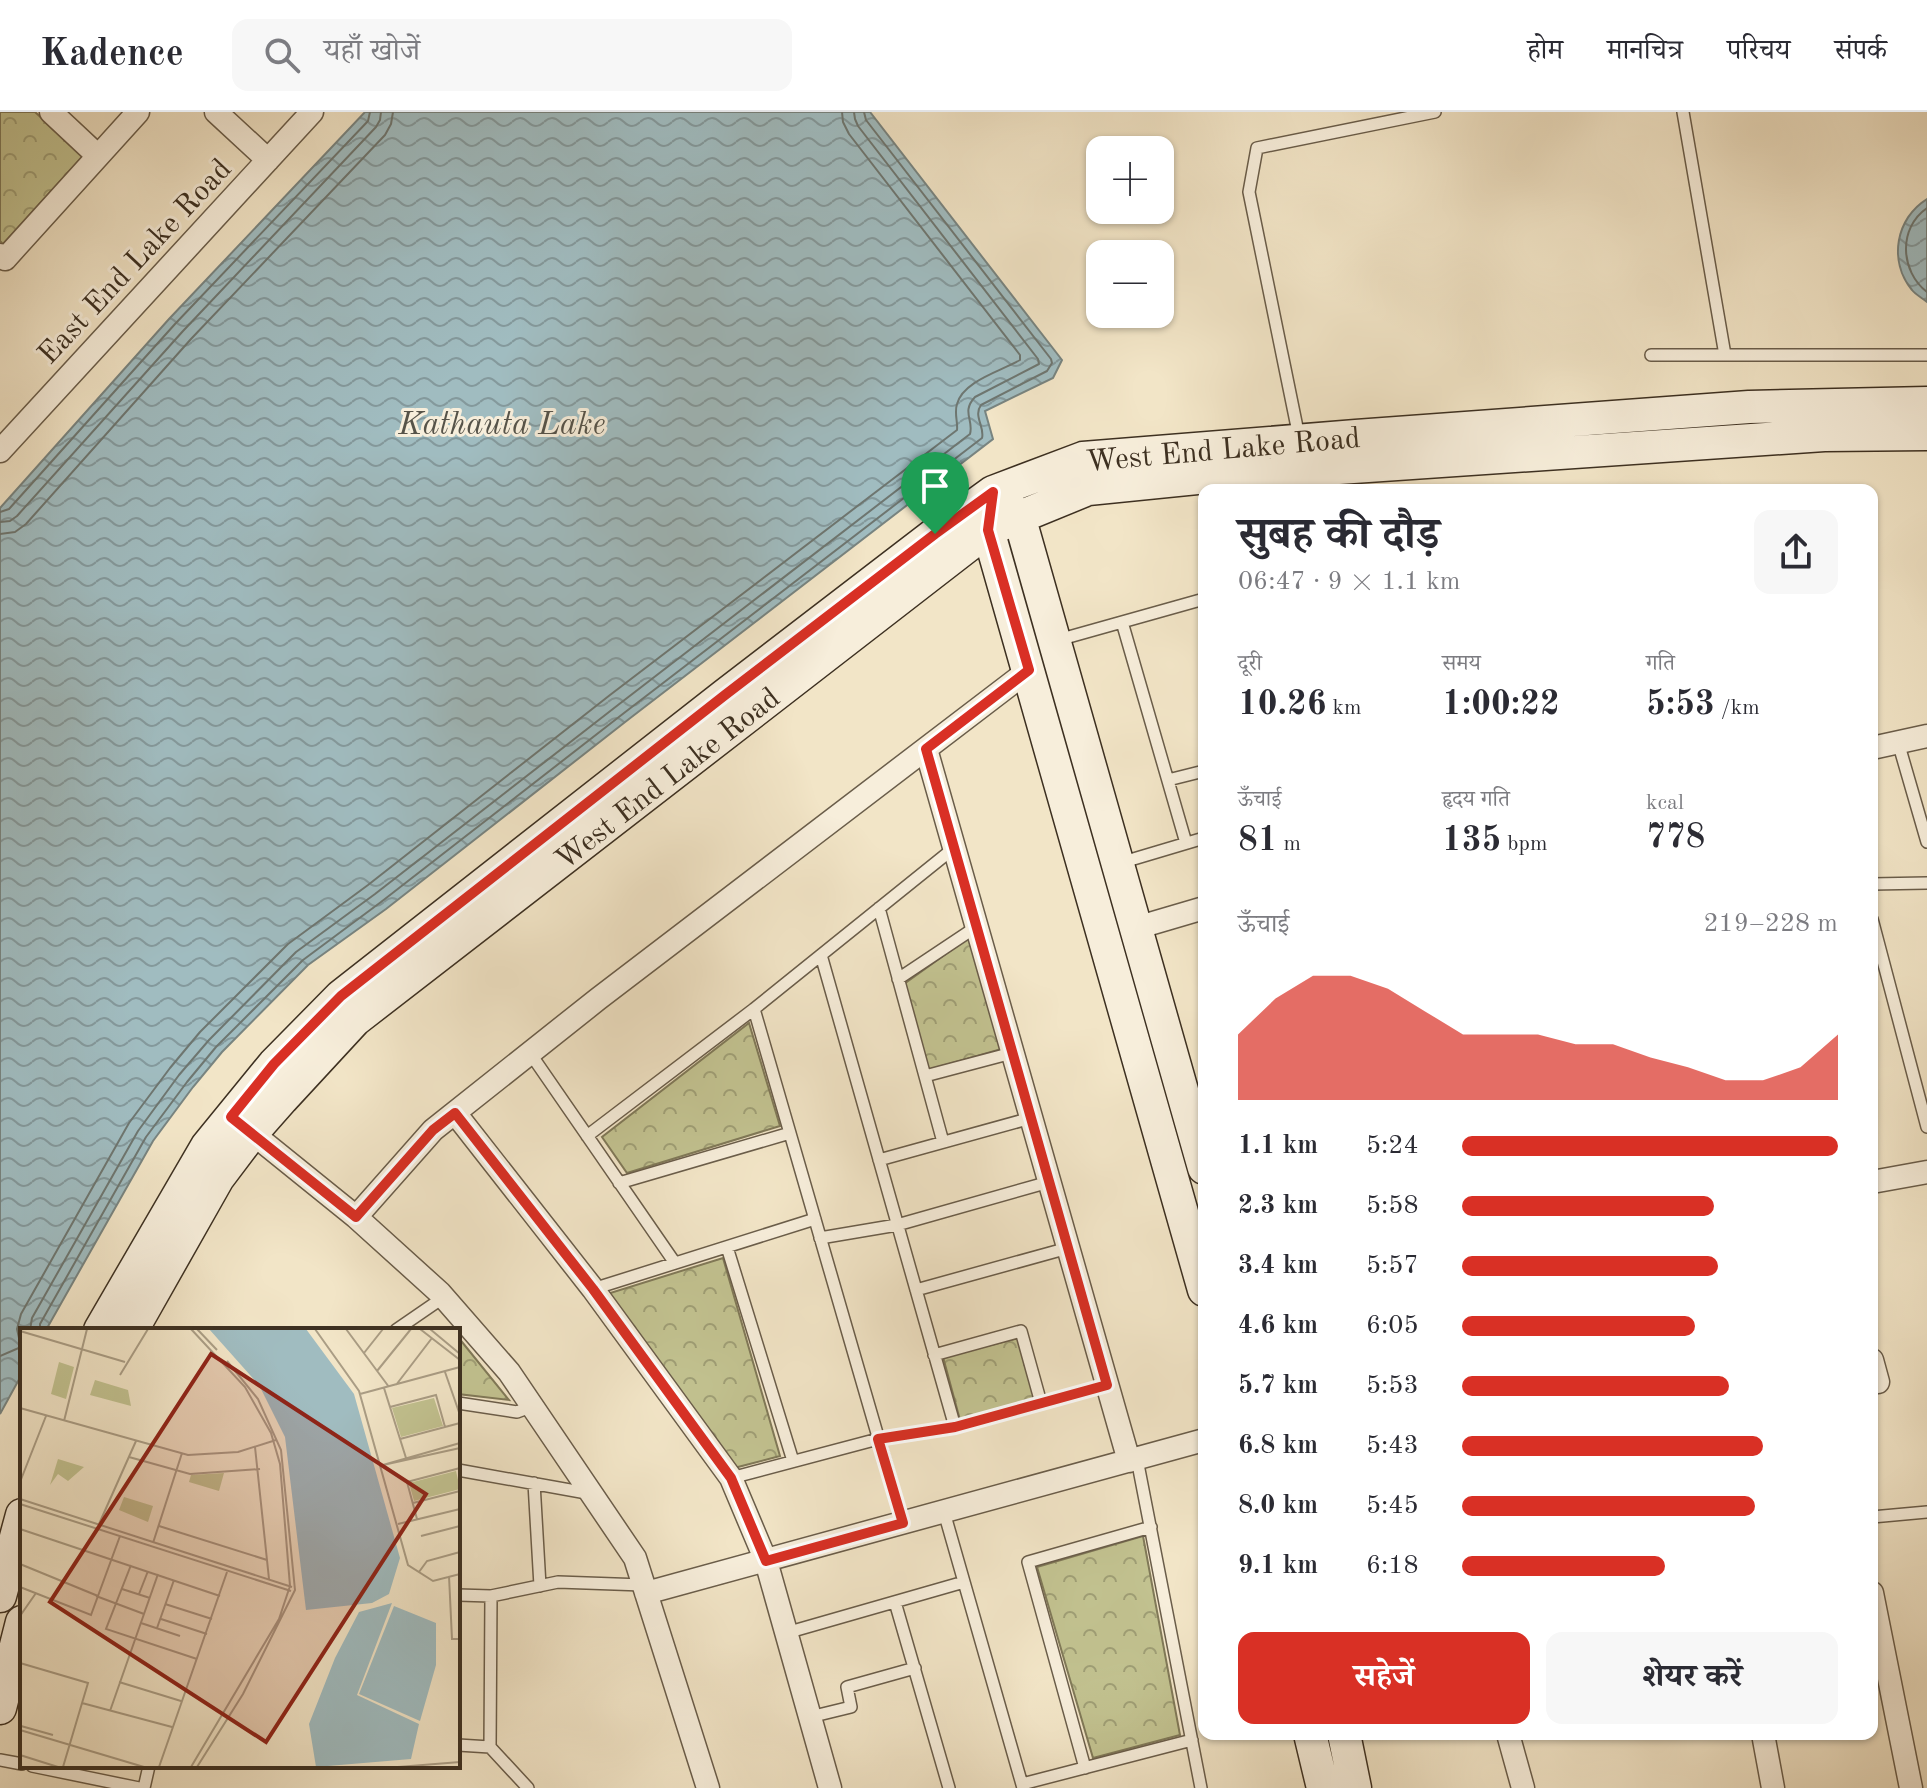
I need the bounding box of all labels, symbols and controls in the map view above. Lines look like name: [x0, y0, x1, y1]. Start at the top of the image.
search box: [232, 19, 792, 91]
icon: search: [260, 33, 304, 77]
text: Kadence: [40, 36, 184, 74]
text: यहाँ खोजें: [324, 37, 420, 67]
text: होम: [1527, 38, 1563, 66]
text: मानचित्र: [1607, 38, 1683, 66]
text: परिचय: [1727, 38, 1790, 66]
text: संपर्क: [1834, 38, 1887, 66]
map controls: [1086, 136, 1174, 328]
button: +: [1086, 136, 1174, 224]
street label: East End Lake Road: [33, 154, 238, 371]
button: −: [1086, 240, 1174, 328]
water label: Kathauta Lake: [397, 410, 606, 442]
street label: West End Lake Road: [1085, 424, 1362, 478]
pin: [901, 452, 969, 534]
icon: arrive: [913, 464, 957, 508]
button: share: [1754, 510, 1838, 594]
text: सुबह की दौड़: [1238, 514, 1439, 558]
text: 06:47 · 9 × 1.1 km: [1238, 569, 1460, 595]
text: दूरी: [1238, 653, 1262, 675]
text: समय: [1442, 653, 1481, 675]
text: गति: [1646, 653, 1675, 675]
street label: West End Lake Road: [550, 683, 786, 876]
text: 10.26: [1238, 688, 1326, 722]
text: 1:00:22: [1442, 688, 1560, 722]
text: 5:53: [1646, 688, 1715, 722]
text: km: [1326, 697, 1361, 719]
text: /km: [1715, 697, 1760, 719]
text: ऊँचाई: [1238, 789, 1281, 811]
text: हृदय गति: [1442, 789, 1510, 811]
text: kcal: [1646, 792, 1684, 814]
text: 778: [1646, 821, 1705, 855]
text: 81: [1238, 824, 1277, 858]
text: 135: [1442, 824, 1501, 858]
text: m: [1277, 833, 1301, 855]
text: bpm: [1501, 833, 1547, 855]
text: 219–228 m: [1703, 911, 1838, 937]
text: ऊँचाई: [1238, 912, 1289, 938]
text: 1.1 km: [1238, 1133, 1318, 1159]
text: 5:24: [1366, 1133, 1419, 1159]
text: 2.3 km: [1238, 1193, 1318, 1219]
text: 5:58: [1366, 1193, 1419, 1219]
text: 3.4 km: [1238, 1253, 1318, 1279]
text: 5:57: [1366, 1253, 1419, 1279]
text: 4.6 km: [1238, 1313, 1318, 1339]
text: 6:05: [1366, 1313, 1419, 1339]
inset map: [20, 1328, 460, 1768]
text: 5.7 km: [1238, 1373, 1318, 1399]
text: 5:53: [1366, 1373, 1419, 1399]
text: 6.8 km: [1238, 1433, 1318, 1459]
text: 5:43: [1366, 1433, 1419, 1459]
text: 8.0 km: [1238, 1493, 1318, 1519]
text: 5:45: [1366, 1493, 1419, 1519]
text: 9.1 km: [1238, 1553, 1318, 1579]
text: 6:18: [1366, 1553, 1419, 1579]
button: सहेजें: [1238, 1632, 1530, 1724]
button: शेयर करें: [1546, 1632, 1838, 1724]

